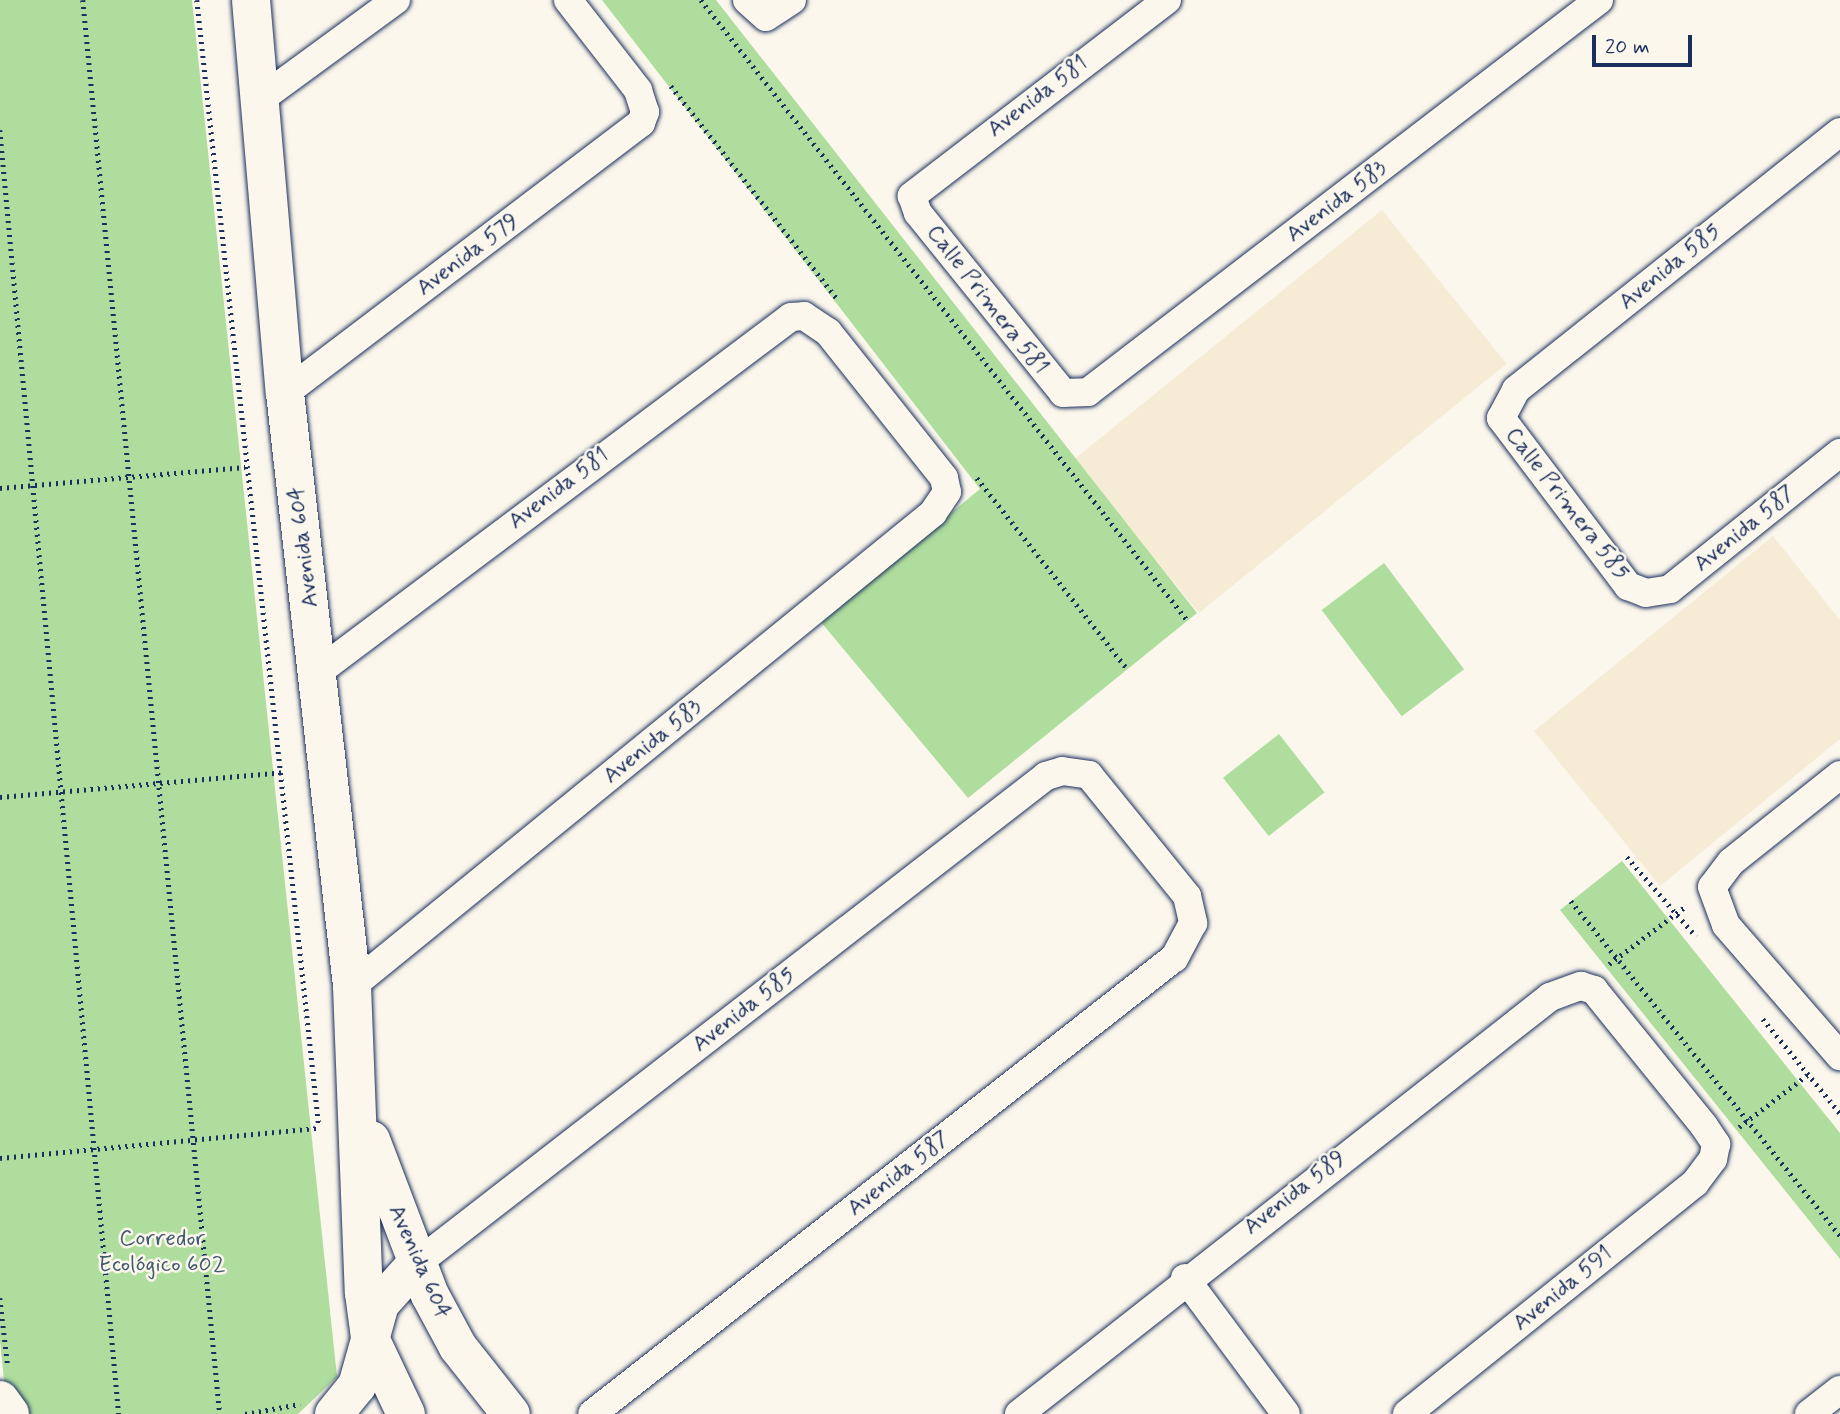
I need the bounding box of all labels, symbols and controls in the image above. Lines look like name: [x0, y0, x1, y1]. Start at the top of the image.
scale bar: [1595, 21, 1695, 65]
text: 20 m: [1605, 33, 1650, 61]
street label: Avenida 581: [982, 50, 1094, 144]
street label: Avenida 583: [1281, 155, 1393, 249]
street label: Avenida 579: [411, 208, 525, 302]
street label: Avenida 585: [1614, 218, 1726, 316]
street label: Calle Primera 581: [920, 219, 1054, 381]
street label: Calle Primera 585: [1498, 422, 1636, 586]
street label: Avenida 581: [503, 442, 615, 536]
street label: Avenida 587: [1689, 480, 1801, 578]
street label: Avenida 604: [283, 485, 325, 609]
street label: Avenida 583: [598, 694, 708, 790]
street label: Avenida 585: [687, 961, 801, 1059]
street label: Avenida 587: [842, 1125, 956, 1223]
street label: Avenida 589: [1238, 1145, 1352, 1241]
street label: Avenida 604: [382, 1201, 456, 1323]
park label: Corredor Ecológico 602: [99, 1225, 225, 1279]
street label: Avenida 591: [1508, 1241, 1618, 1337]

